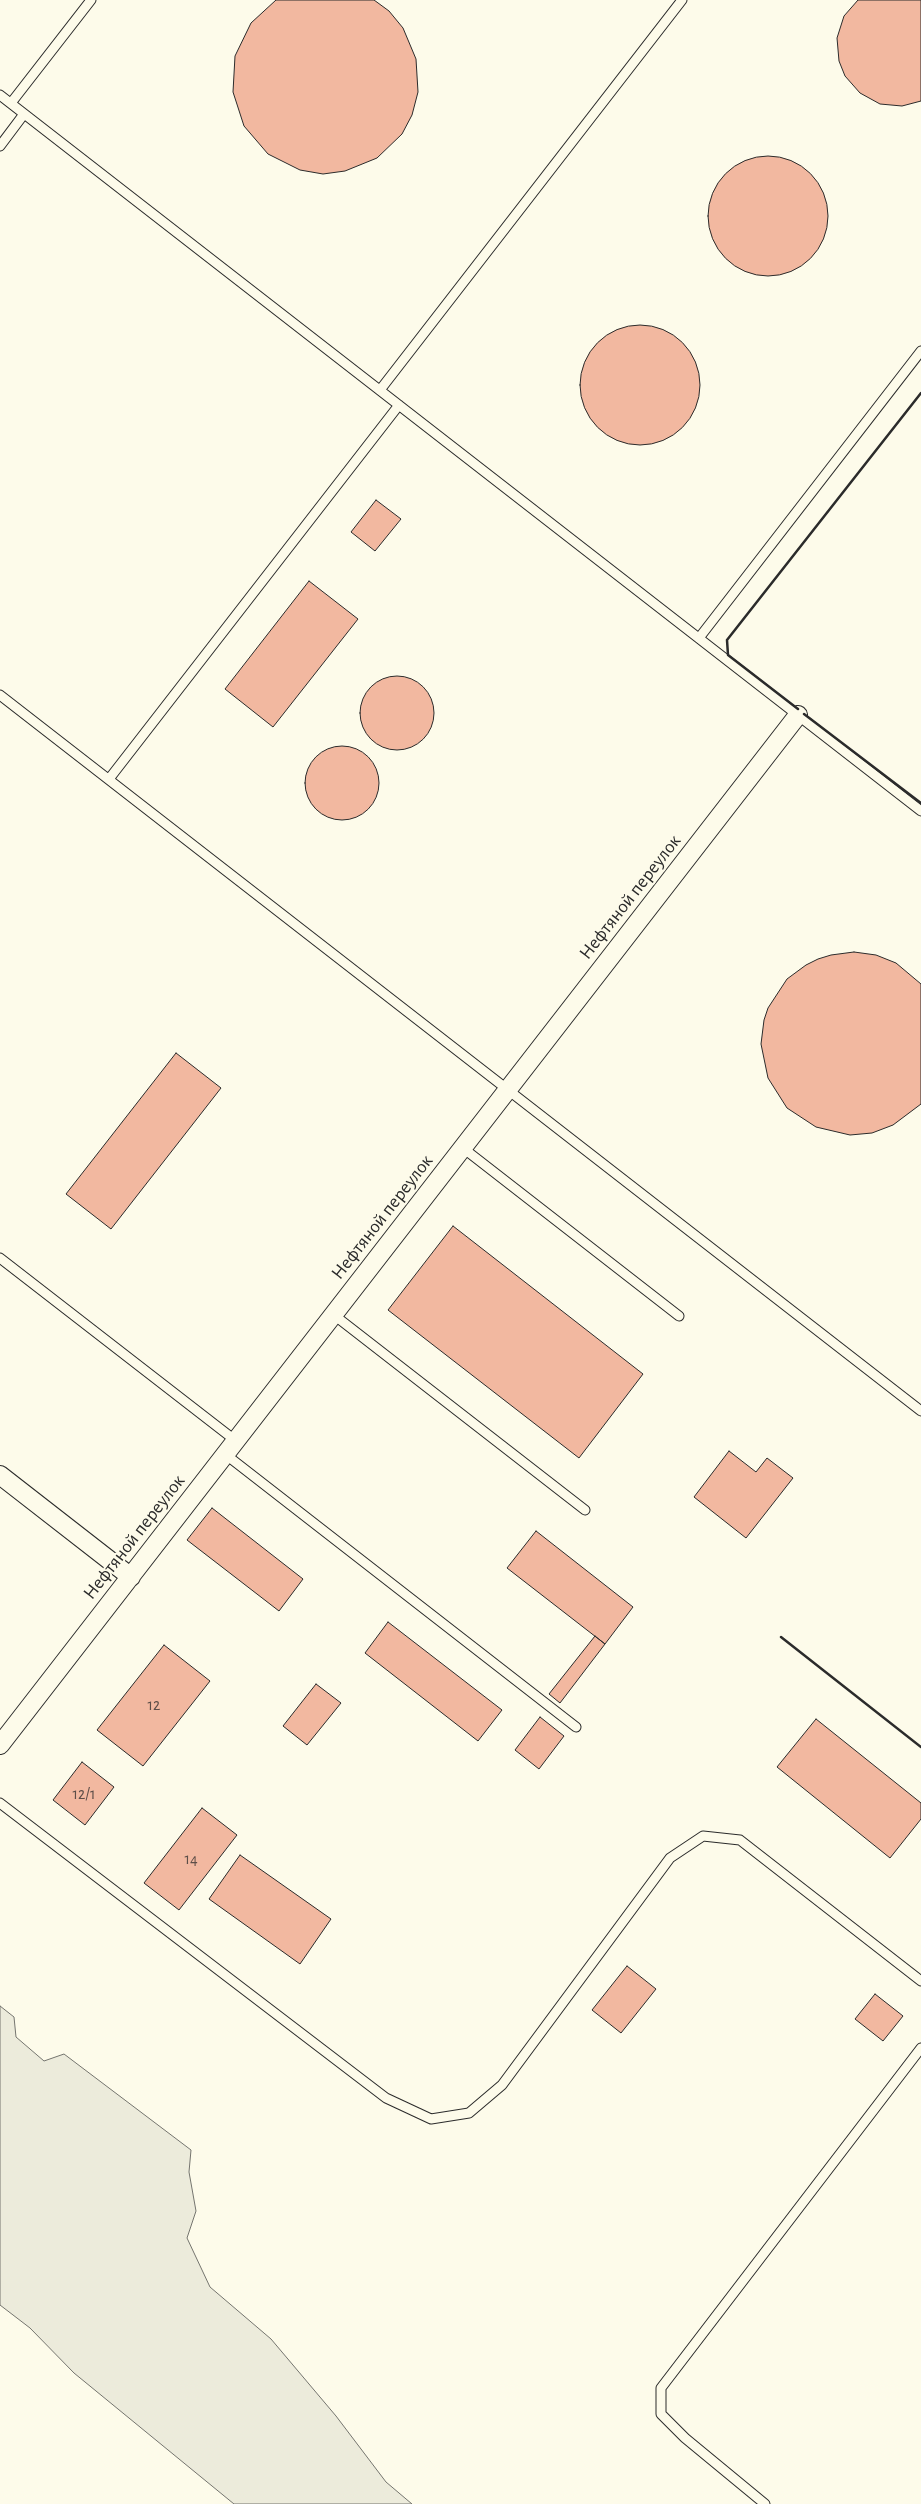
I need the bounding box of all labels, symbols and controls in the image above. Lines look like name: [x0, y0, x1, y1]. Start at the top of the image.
street label: Нефтяной переулок: [574, 830, 686, 964]
street label: Нефтяной переулок: [326, 1150, 438, 1284]
street label: Нефтяной переулок: [78, 1470, 190, 1604]
house number: 12: [148, 1695, 160, 1715]
house number: 12/1: [73, 1784, 95, 1804]
house number: 14: [184, 1849, 198, 1869]

